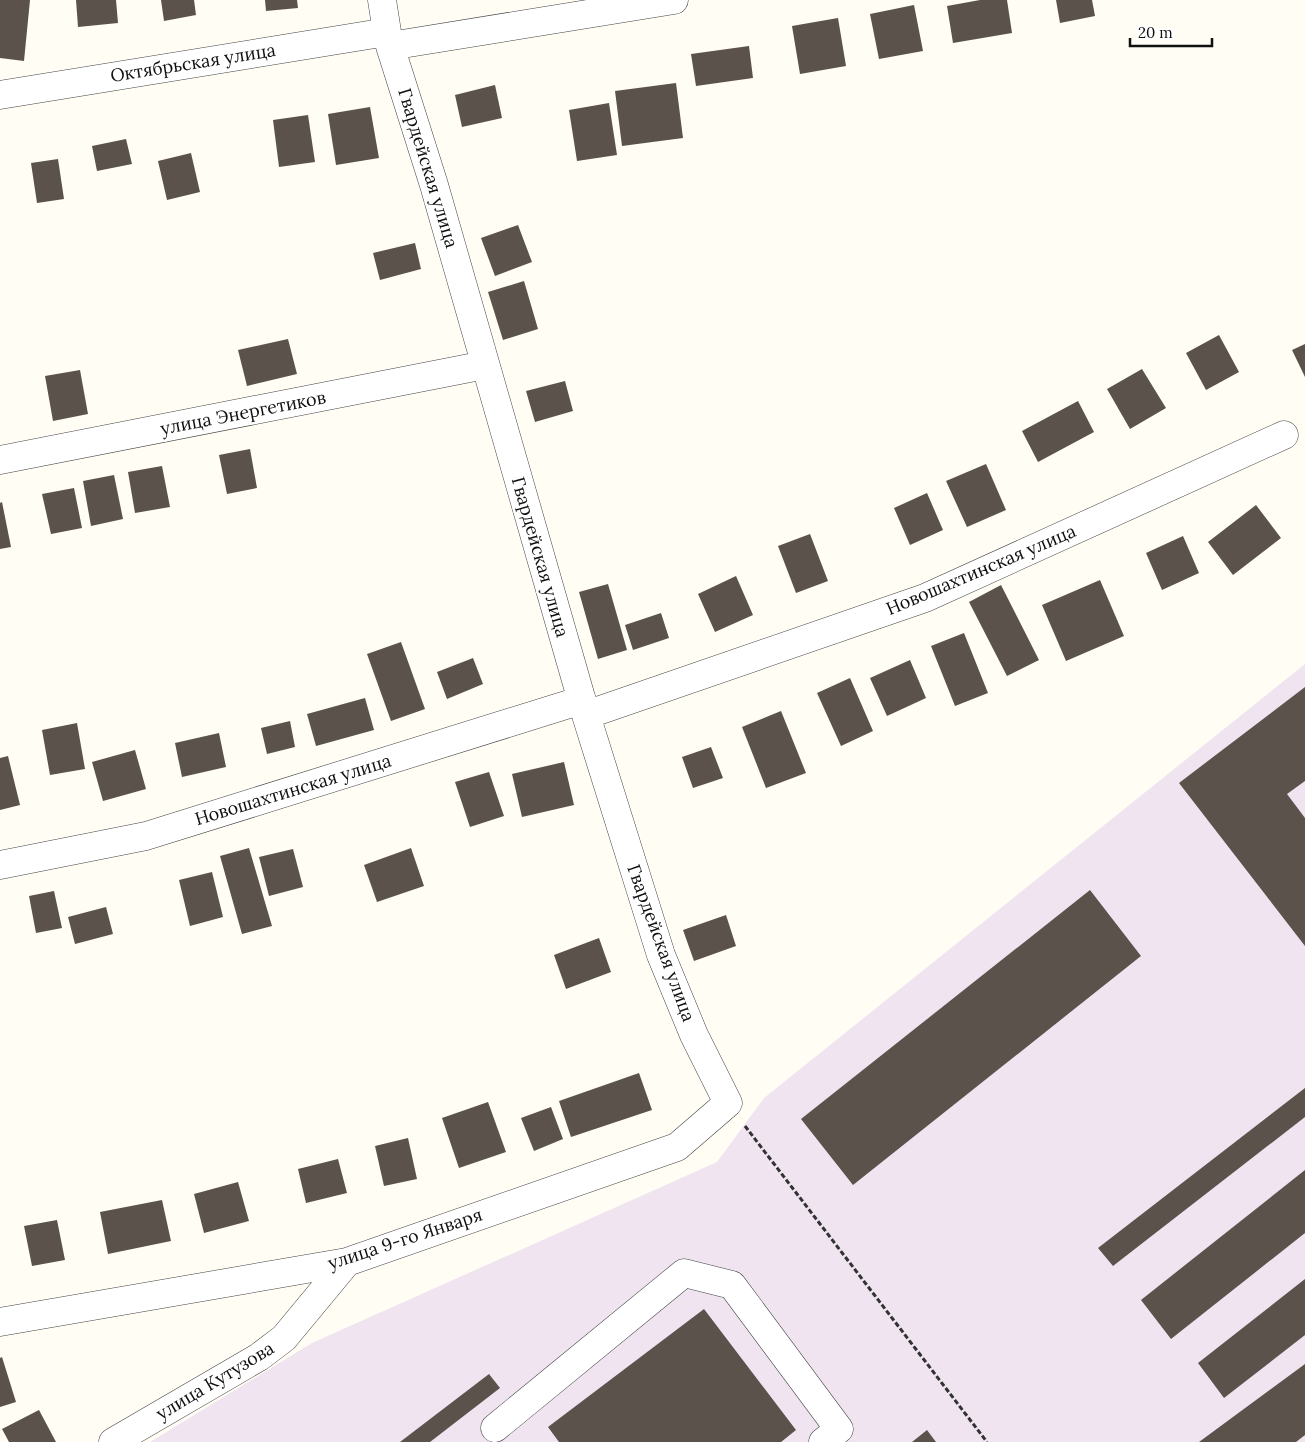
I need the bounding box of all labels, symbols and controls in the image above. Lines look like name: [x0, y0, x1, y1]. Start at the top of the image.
scale bar: [1130, 15, 1212, 47]
text: 20 m: [1138, 23, 1173, 42]
street label: Октябрьская улица: [109, 38, 277, 87]
street label: Гвардейская улица: [393, 85, 464, 250]
street label: улица Энергетиков: [158, 385, 328, 440]
street label: Гвардейская улица: [507, 474, 574, 640]
street label: Новошахтинская улица: [882, 519, 1079, 620]
street label: Новошахтинская улица: [192, 749, 394, 830]
street label: Гвардейская улица: [622, 861, 701, 1025]
street label: улица 9-го Января: [325, 1203, 485, 1274]
street label: улица Кутузова: [152, 1336, 278, 1425]

